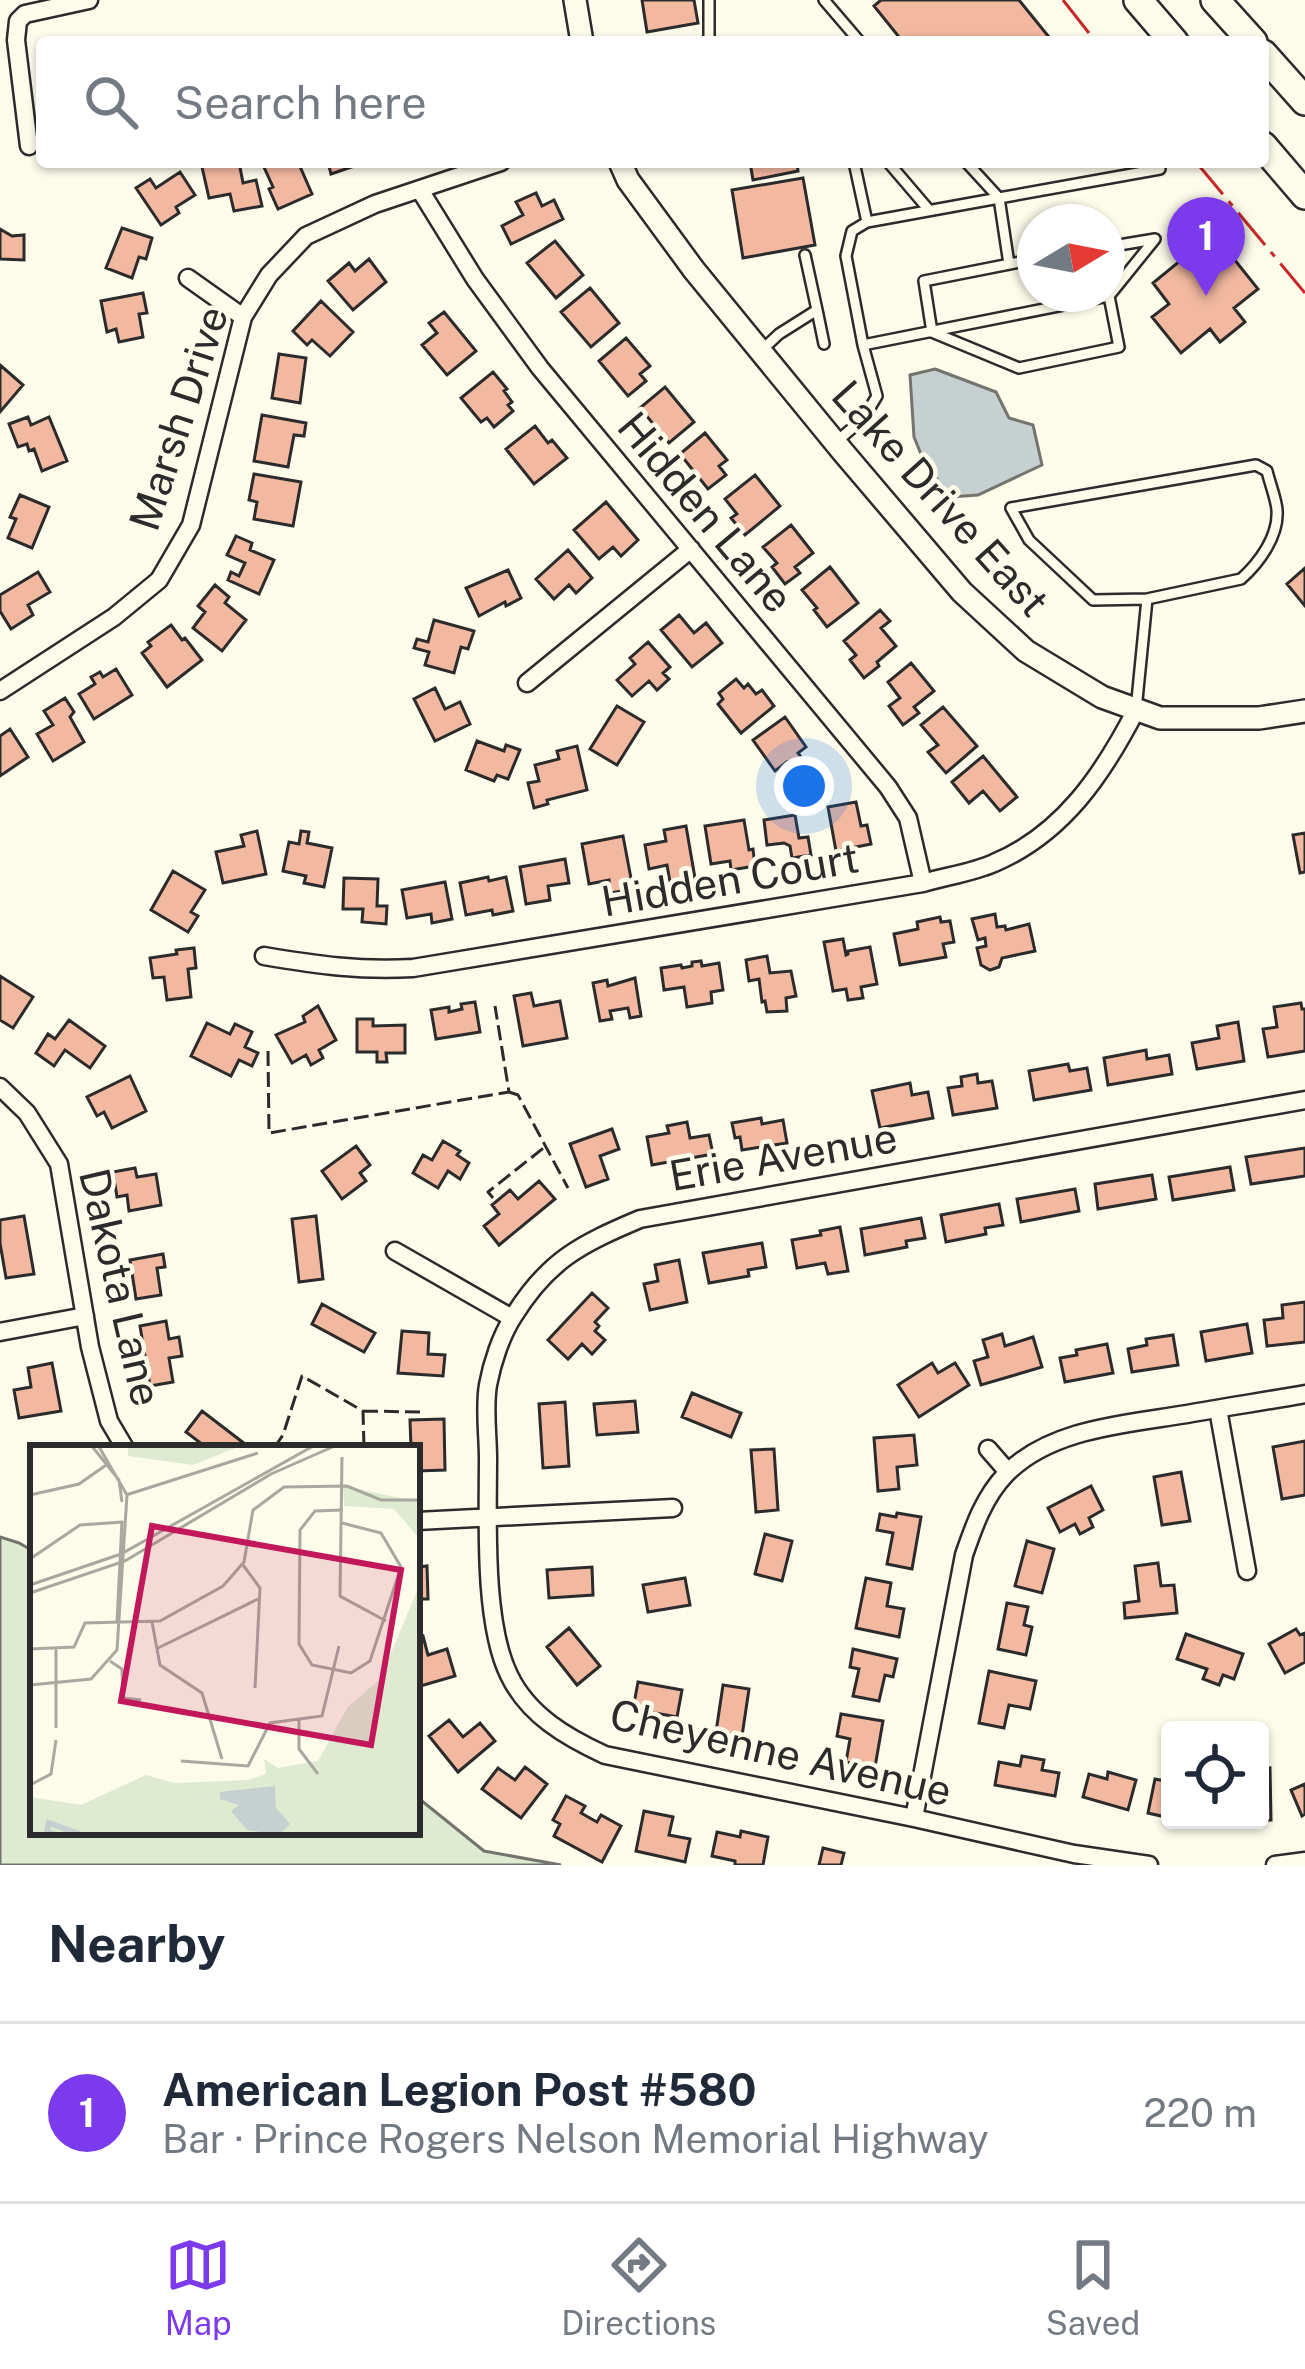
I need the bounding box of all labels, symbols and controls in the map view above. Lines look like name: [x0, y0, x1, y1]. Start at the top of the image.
search box: [36, 36, 1269, 168]
icon: search: [78, 69, 144, 135]
text: Search here: [174, 76, 427, 129]
pin: 1: [1167, 197, 1245, 296]
north arrow: [1017, 204, 1125, 312]
street label: Marsh Drive: [119, 300, 237, 536]
street label: Lake Drive East: [823, 370, 1059, 626]
street label: Hidden Lane: [608, 402, 804, 622]
your location: [774, 756, 834, 816]
street label: Hidden Court: [598, 832, 862, 926]
street label: Erie Avenue: [665, 1112, 901, 1200]
street label: Dakota Lane: [70, 1163, 172, 1411]
inset map: [30, 1445, 420, 1835]
street label: Cheyenne Avenue: [605, 1689, 957, 1815]
map controls: [1161, 1721, 1269, 1829]
button: locate: [1161, 1721, 1269, 1829]
text: Nearby: [48, 1914, 225, 1973]
text: American Legion Post #580: [162, 2063, 757, 2116]
text: 1: [79, 2090, 95, 2136]
text: 220 m: [1143, 2090, 1257, 2136]
text: Bar · Prince Rogers Nelson Memorial Highway: [162, 2116, 989, 2162]
tab: Map: [165, 2232, 232, 2342]
tab: Directions: [561, 2232, 716, 2342]
tab: Saved: [1046, 2232, 1140, 2342]

